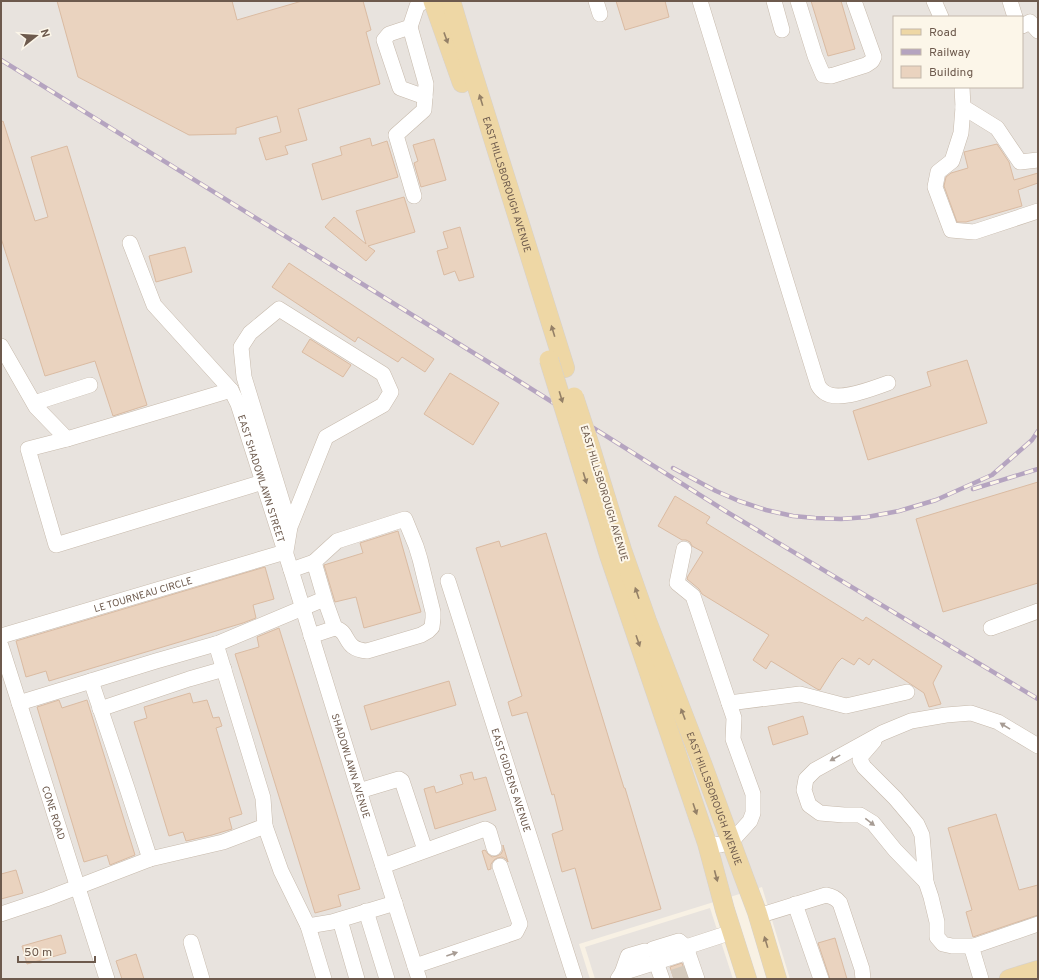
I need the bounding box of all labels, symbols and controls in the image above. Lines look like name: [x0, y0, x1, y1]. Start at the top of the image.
north arrow: [16, 16, 56, 56]
legend: [893, 16, 1023, 88]
text: Road: [929, 25, 957, 41]
text: N: [37, 28, 52, 39]
one-way arrow: [444, 32, 450, 44]
text: Railway: [929, 45, 970, 61]
text: Building: [929, 65, 973, 81]
one-way arrow: [478, 94, 484, 106]
street label: EAST HILLSBOROUGH AVENUE: [479, 115, 533, 255]
one-way arrow: [550, 325, 556, 337]
one-way arrow: [558, 392, 564, 404]
street label: EAST SHADOWLAWN STREET: [234, 413, 287, 545]
street label: EAST HILLSBOROUGH AVENUE: [577, 424, 630, 563]
one-way arrow: [582, 472, 588, 484]
street label: LE TOURNEAU CIRCLE: [92, 575, 194, 616]
one-way arrow: [633, 587, 639, 599]
one-way arrow: [636, 636, 642, 648]
one-way arrow: [680, 709, 686, 720]
street label: SHADOWLAWN AVENUE: [328, 712, 372, 820]
one-way arrow: [999, 722, 1011, 729]
street label: EAST GIDDENS AVENUE: [487, 727, 533, 834]
street label: EAST HILLSBOROUGH AVENUE: [682, 730, 744, 868]
one-way arrow: [829, 755, 841, 762]
street label: CONE ROAD: [38, 785, 67, 842]
one-way arrow: [692, 803, 698, 815]
one-way arrow: [865, 818, 876, 827]
one-way arrow: [713, 871, 719, 883]
one-way arrow: [763, 935, 769, 947]
scale bar: [18, 938, 95, 964]
text: 50 m: [24, 945, 52, 961]
one-way arrow: [446, 951, 458, 957]

